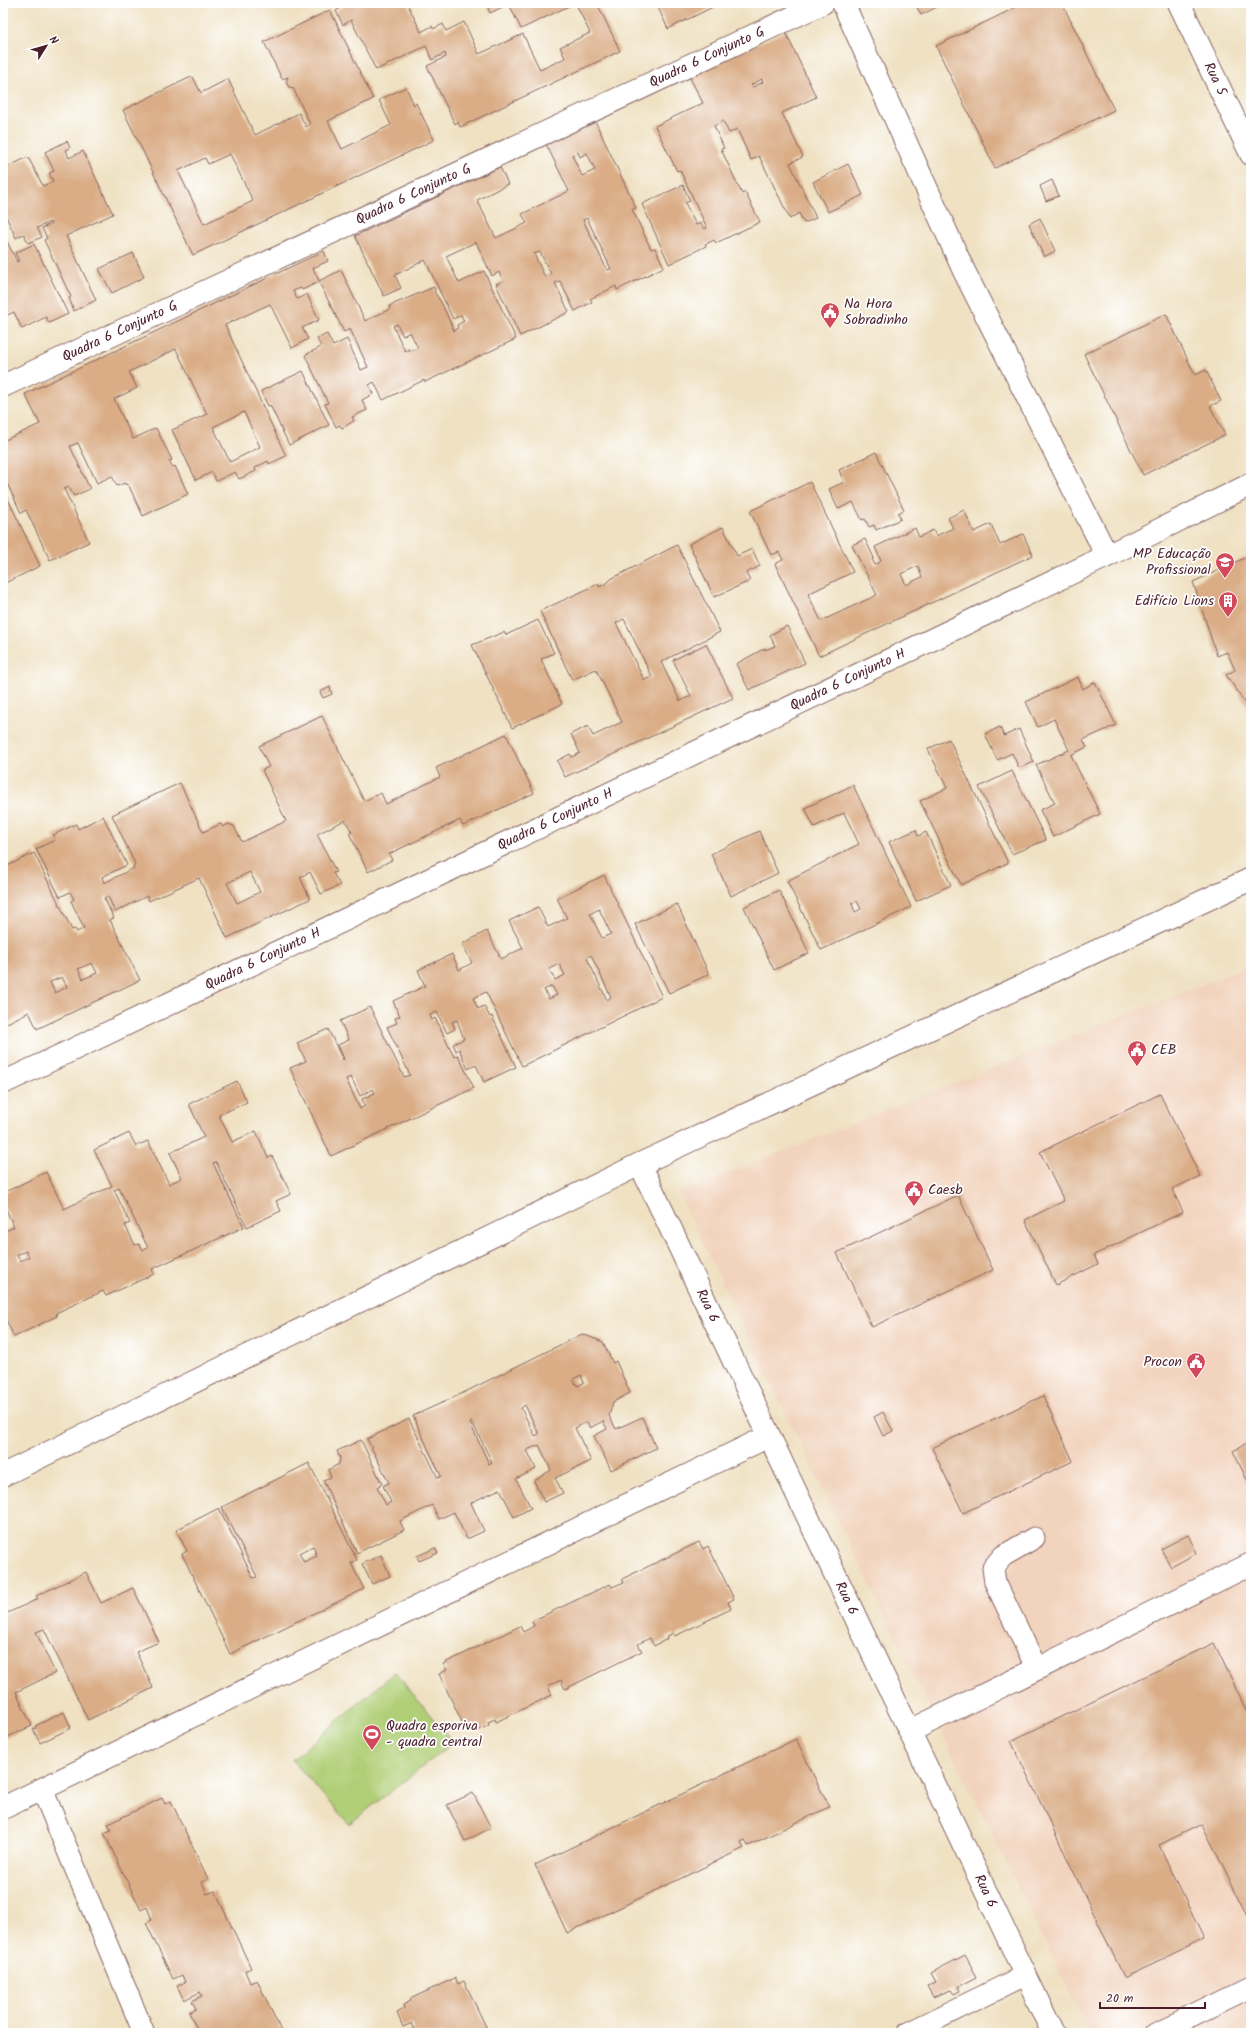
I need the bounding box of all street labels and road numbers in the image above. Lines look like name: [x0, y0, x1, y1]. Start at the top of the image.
street label: Quadra 6 Conjunto G: [645, 21, 768, 94]
street label: Rua 5: [1198, 58, 1233, 101]
street label: Quadra 6 Conjunto G: [352, 158, 475, 231]
street label: Quadra 6 Conjunto G: [58, 295, 181, 368]
street label: Quadra 6 Conjunto H: [786, 643, 909, 717]
street label: Quadra 6 Conjunto H: [494, 782, 617, 856]
street label: Quadra 6 Conjunto H: [201, 922, 325, 996]
street label: Rua 6: [690, 1285, 725, 1326]
street label: Rua 6: [829, 1578, 864, 1619]
street label: Rua 6: [968, 1871, 1003, 1912]

